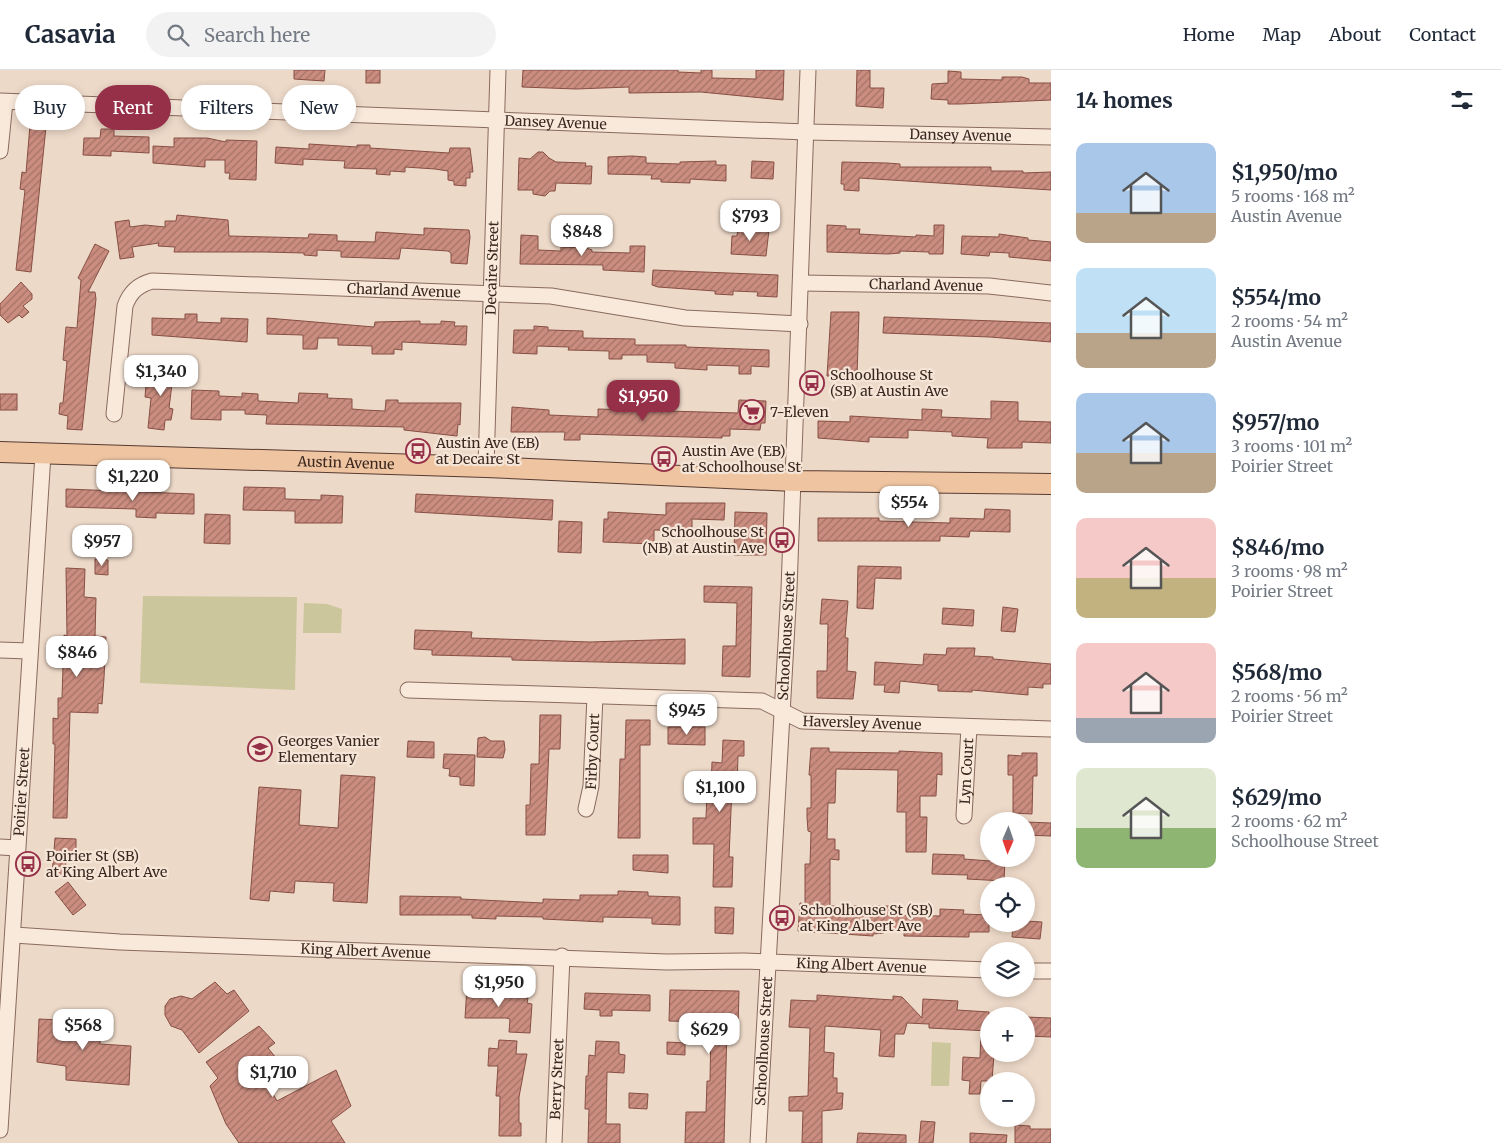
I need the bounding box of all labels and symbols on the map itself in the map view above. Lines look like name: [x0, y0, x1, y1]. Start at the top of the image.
street label: Dansey Avenue: [504, 111, 607, 133]
street label: Dansey Avenue: [909, 125, 1012, 145]
pin: $793: [720, 200, 780, 242]
pin: $848: [552, 214, 612, 257]
street label: Decaire Street: [482, 220, 502, 315]
street label: Charland Avenue: [869, 275, 983, 295]
street label: Charland Avenue: [347, 279, 461, 302]
pin: $1,340: [120, 354, 202, 397]
place label: Schoolhouse St (SB) at Austin Ave: [830, 366, 948, 400]
bus stop icon: Schoolhouse St (SB) at Austin Ave: [799, 370, 825, 396]
pin: $1,950: [602, 380, 684, 422]
supermarket icon: 7-Eleven: [739, 399, 765, 425]
place label: 7-Eleven: [770, 403, 829, 421]
place label: Austin Ave (EB) at Decaire St: [435, 434, 540, 468]
bus stop icon: Austin Ave (EB) at Decaire St: [405, 438, 431, 464]
place label: Austin Ave (EB) at Schoolhouse St: [681, 442, 802, 476]
bus stop icon: Austin Ave (EB) at Schoolhouse St: [651, 446, 677, 472]
street label: Austin Avenue: [296, 452, 395, 473]
pin: $1,220: [92, 460, 174, 502]
pin: $554: [879, 486, 939, 528]
place label: Schoolhouse St (NB) at Austin Ave: [642, 523, 765, 557]
pin: $957: [72, 524, 132, 567]
bus stop icon: Schoolhouse St (NB) at Austin Ave: [769, 527, 795, 553]
street label: Schoolhouse Street: [774, 570, 799, 701]
pin: $846: [47, 636, 107, 678]
pin: $945: [657, 694, 717, 736]
street label: Firby Court: [582, 712, 603, 790]
street label: Haversley Avenue: [802, 712, 922, 734]
place label: Georges Vanier Elementary: [278, 732, 380, 766]
school or university icon: Georges Vanier Elementary: [247, 736, 273, 762]
street label: Lyn Court: [956, 737, 977, 805]
street label: Poirier Street: [10, 746, 33, 837]
pin: $1,100: [679, 770, 761, 813]
north arrow: [980, 812, 1035, 868]
place label: Poirier St (SB) at King Albert Ave: [46, 847, 167, 881]
bus stop icon: Poirier St (SB) at King Albert Ave: [15, 851, 41, 877]
place label: Schoolhouse St (SB) at King Albert Ave: [800, 901, 933, 935]
bus stop icon: Schoolhouse St (SB) at King Albert Ave: [769, 905, 795, 931]
street label: King Albert Avenue: [300, 940, 431, 962]
street label: King Albert Avenue: [796, 954, 927, 977]
pin: $1,950: [458, 966, 540, 1008]
street label: Schoolhouse Street: [751, 976, 776, 1106]
pin: $568: [53, 1008, 113, 1051]
pin: $629: [679, 1012, 739, 1055]
street label: Berry Street: [546, 1037, 567, 1120]
pin: $1,710: [232, 1056, 314, 1098]

